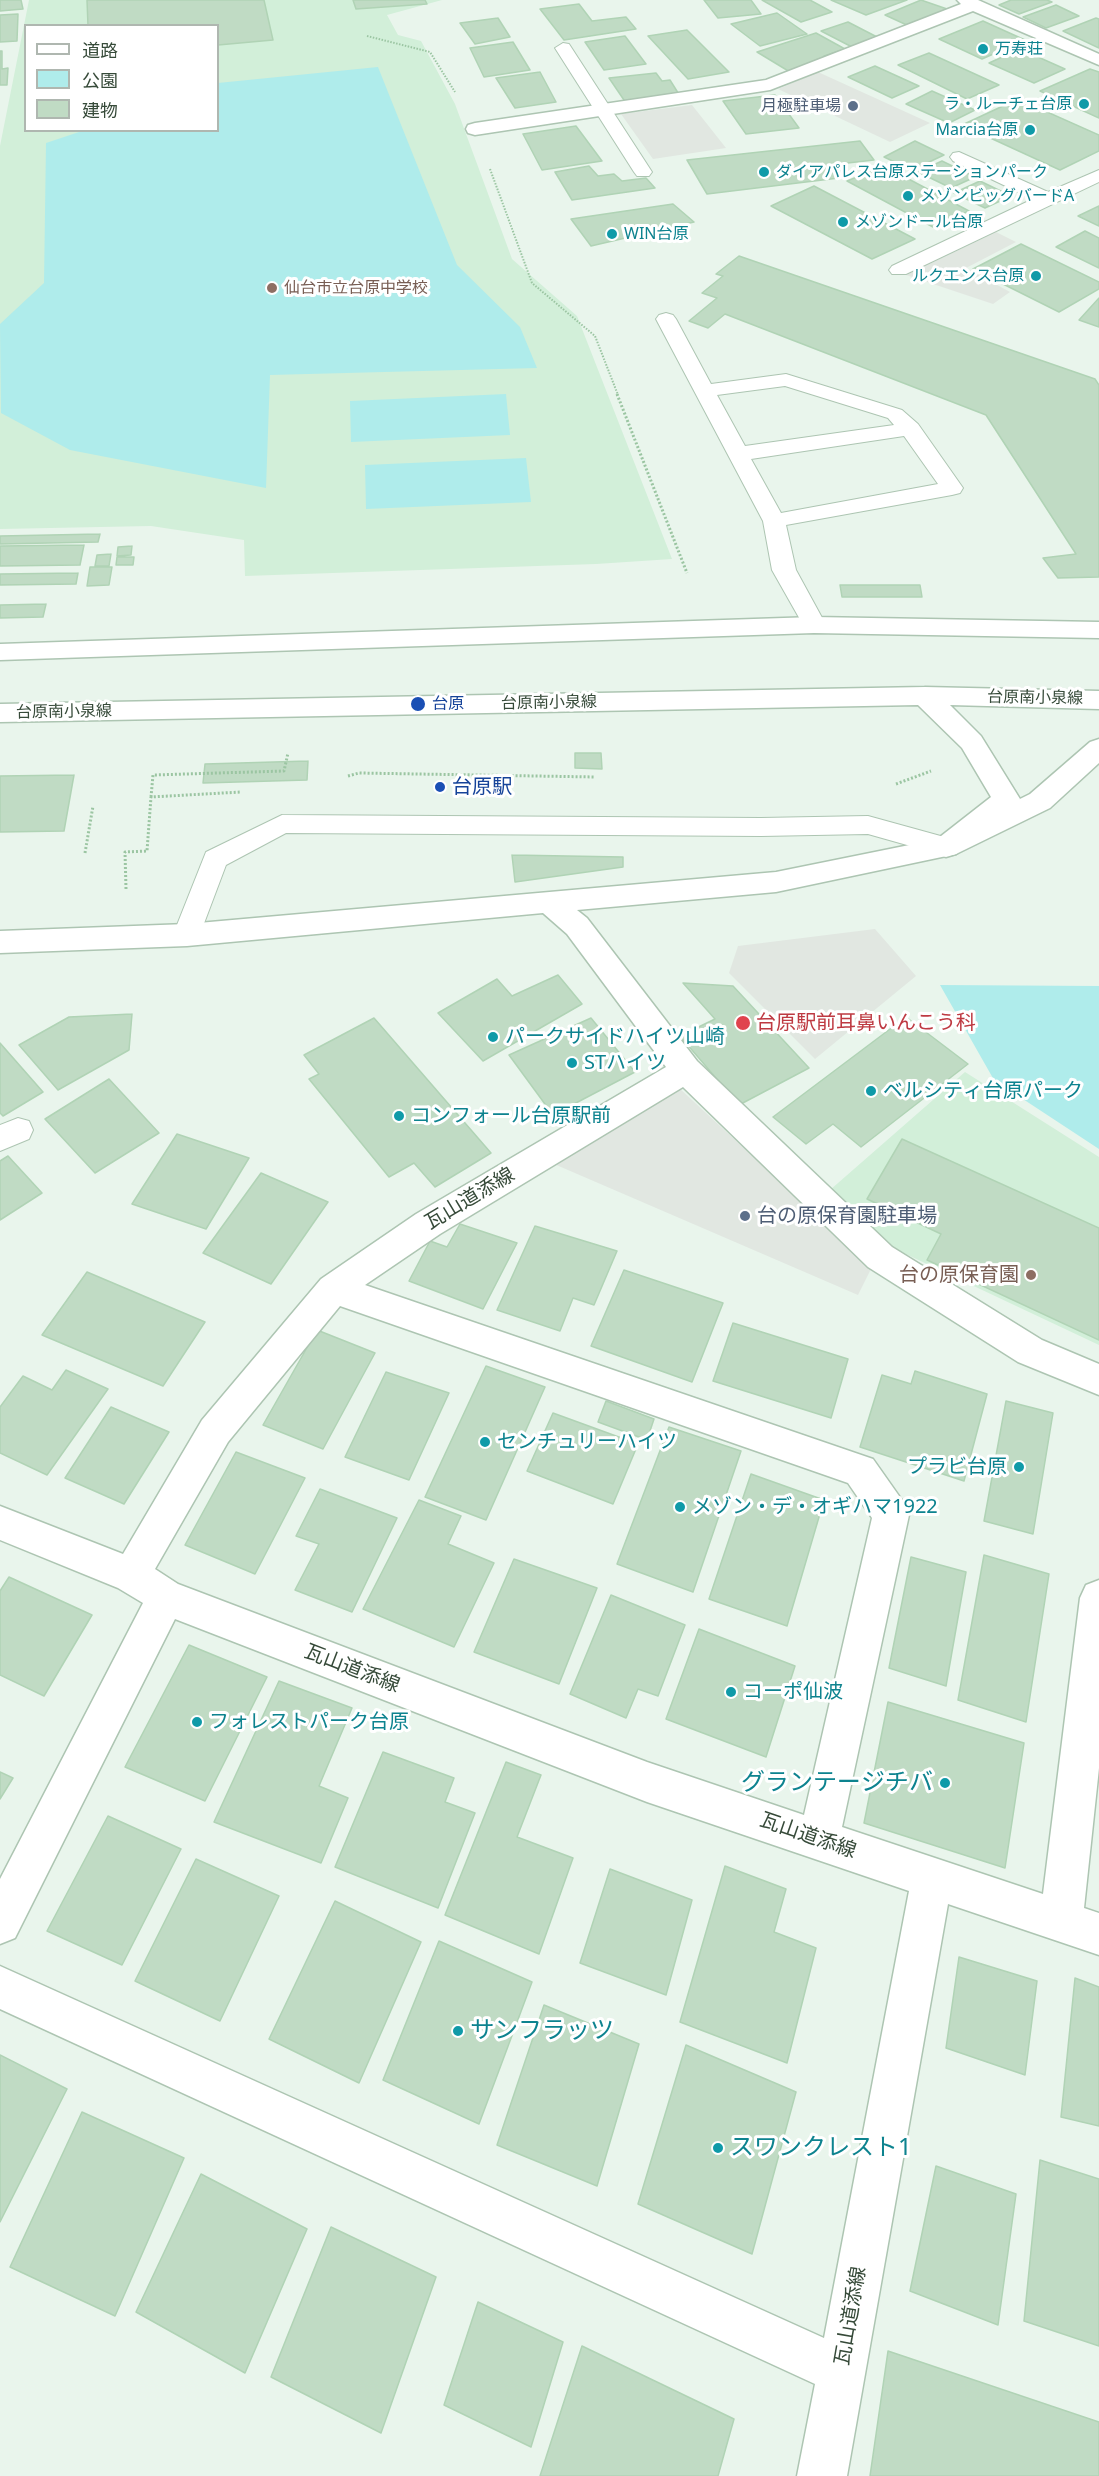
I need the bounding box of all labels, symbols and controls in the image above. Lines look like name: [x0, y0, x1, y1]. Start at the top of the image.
legend: [24, 24, 219, 132]
text: 道路: [82, 38, 118, 62]
place label: 万寿荘: [995, 39, 1043, 59]
marker: 万寿荘: [976, 42, 990, 56]
text: 公園: [82, 68, 118, 92]
place label: ラ・ルーチェ台原: [944, 94, 1072, 114]
place label: 月極駐車場: [761, 96, 841, 116]
marker: ラ・ルーチェ台原: [1077, 97, 1091, 111]
text: 建物: [82, 98, 118, 122]
marker: 月極駐車場: [846, 99, 860, 113]
place label: Marcia台原: [935, 120, 1018, 140]
marker: Marcia台原: [1023, 123, 1037, 137]
place label: ダイアパレス台原ステーションパーク: [776, 162, 1048, 182]
marker: ダイアパレス台原ステーションパーク: [757, 165, 771, 179]
place label: メゾンビッグバードA: [920, 186, 1074, 206]
marker: メゾンビッグバードA: [901, 189, 915, 203]
place label: メゾンドール台原: [855, 212, 983, 232]
marker: メゾンドール台原: [836, 215, 850, 229]
place label: WIN台原: [624, 224, 688, 244]
marker: WIN台原: [605, 227, 619, 241]
place label: ルクエンス台原: [912, 266, 1024, 286]
marker: ルクエンス台原: [1029, 269, 1043, 283]
place label: 仙台市立台原中学校: [284, 278, 428, 298]
marker: 仙台市立台原中学校: [265, 281, 279, 295]
street label: 台原南小泉線: [987, 688, 1083, 708]
street label: 台原南小泉線: [501, 693, 597, 713]
place label: 台原: [432, 694, 464, 714]
marker: 台原: [409, 695, 427, 713]
street label: 台原南小泉線: [16, 702, 112, 722]
place label: 台原駅: [452, 775, 512, 799]
marker: 台原駅: [433, 780, 447, 794]
place label: 台原駅前耳鼻いんこう科: [756, 1011, 976, 1035]
marker: 台原駅前耳鼻いんこう科: [734, 1014, 752, 1032]
place label: パークサイドハイツ山崎: [505, 1025, 725, 1049]
marker: パークサイドハイツ山崎: [486, 1030, 500, 1044]
place label: STハイツ: [584, 1051, 666, 1075]
marker: STハイツ: [565, 1056, 579, 1070]
place label: ベルシティ台原パーク: [883, 1079, 1083, 1103]
marker: ベルシティ台原パーク: [864, 1084, 878, 1098]
place label: コンフォール台原駅前: [411, 1104, 611, 1128]
marker: コンフォール台原駅前: [392, 1109, 406, 1123]
street label: 瓦山道添線: [421, 1163, 519, 1235]
place label: 台の原保育園駐車場: [757, 1204, 937, 1228]
marker: 台の原保育園駐車場: [738, 1209, 752, 1223]
place label: 台の原保育園: [899, 1263, 1019, 1287]
marker: 台の原保育園: [1024, 1268, 1038, 1282]
place label: センチュリーハイツ: [497, 1430, 677, 1454]
marker: センチュリーハイツ: [478, 1435, 492, 1449]
place label: プラビ台原: [907, 1455, 1007, 1479]
marker: プラビ台原: [1012, 1460, 1026, 1474]
place label: メゾン・デ・オギハマ1922: [692, 1495, 938, 1519]
marker: メゾン・デ・オギハマ1922: [673, 1500, 687, 1514]
street label: 瓦山道添線: [301, 1640, 403, 1698]
place label: コーポ仙波: [743, 1680, 843, 1704]
marker: コーポ仙波: [724, 1685, 738, 1699]
place label: フォレストパーク台原: [209, 1710, 409, 1734]
marker: フォレストパーク台原: [190, 1715, 204, 1729]
place label: グランテージチバ: [741, 1769, 933, 1797]
marker: グランテージチバ: [938, 1776, 952, 1790]
street label: 瓦山道添線: [757, 1808, 859, 1864]
place label: サンフラッツ: [470, 2017, 614, 2045]
marker: サンフラッツ: [451, 2024, 465, 2038]
place label: スワンクレスト1: [730, 2134, 912, 2162]
marker: スワンクレスト1: [711, 2141, 725, 2155]
street label: 瓦山道添線: [830, 2265, 872, 2367]

